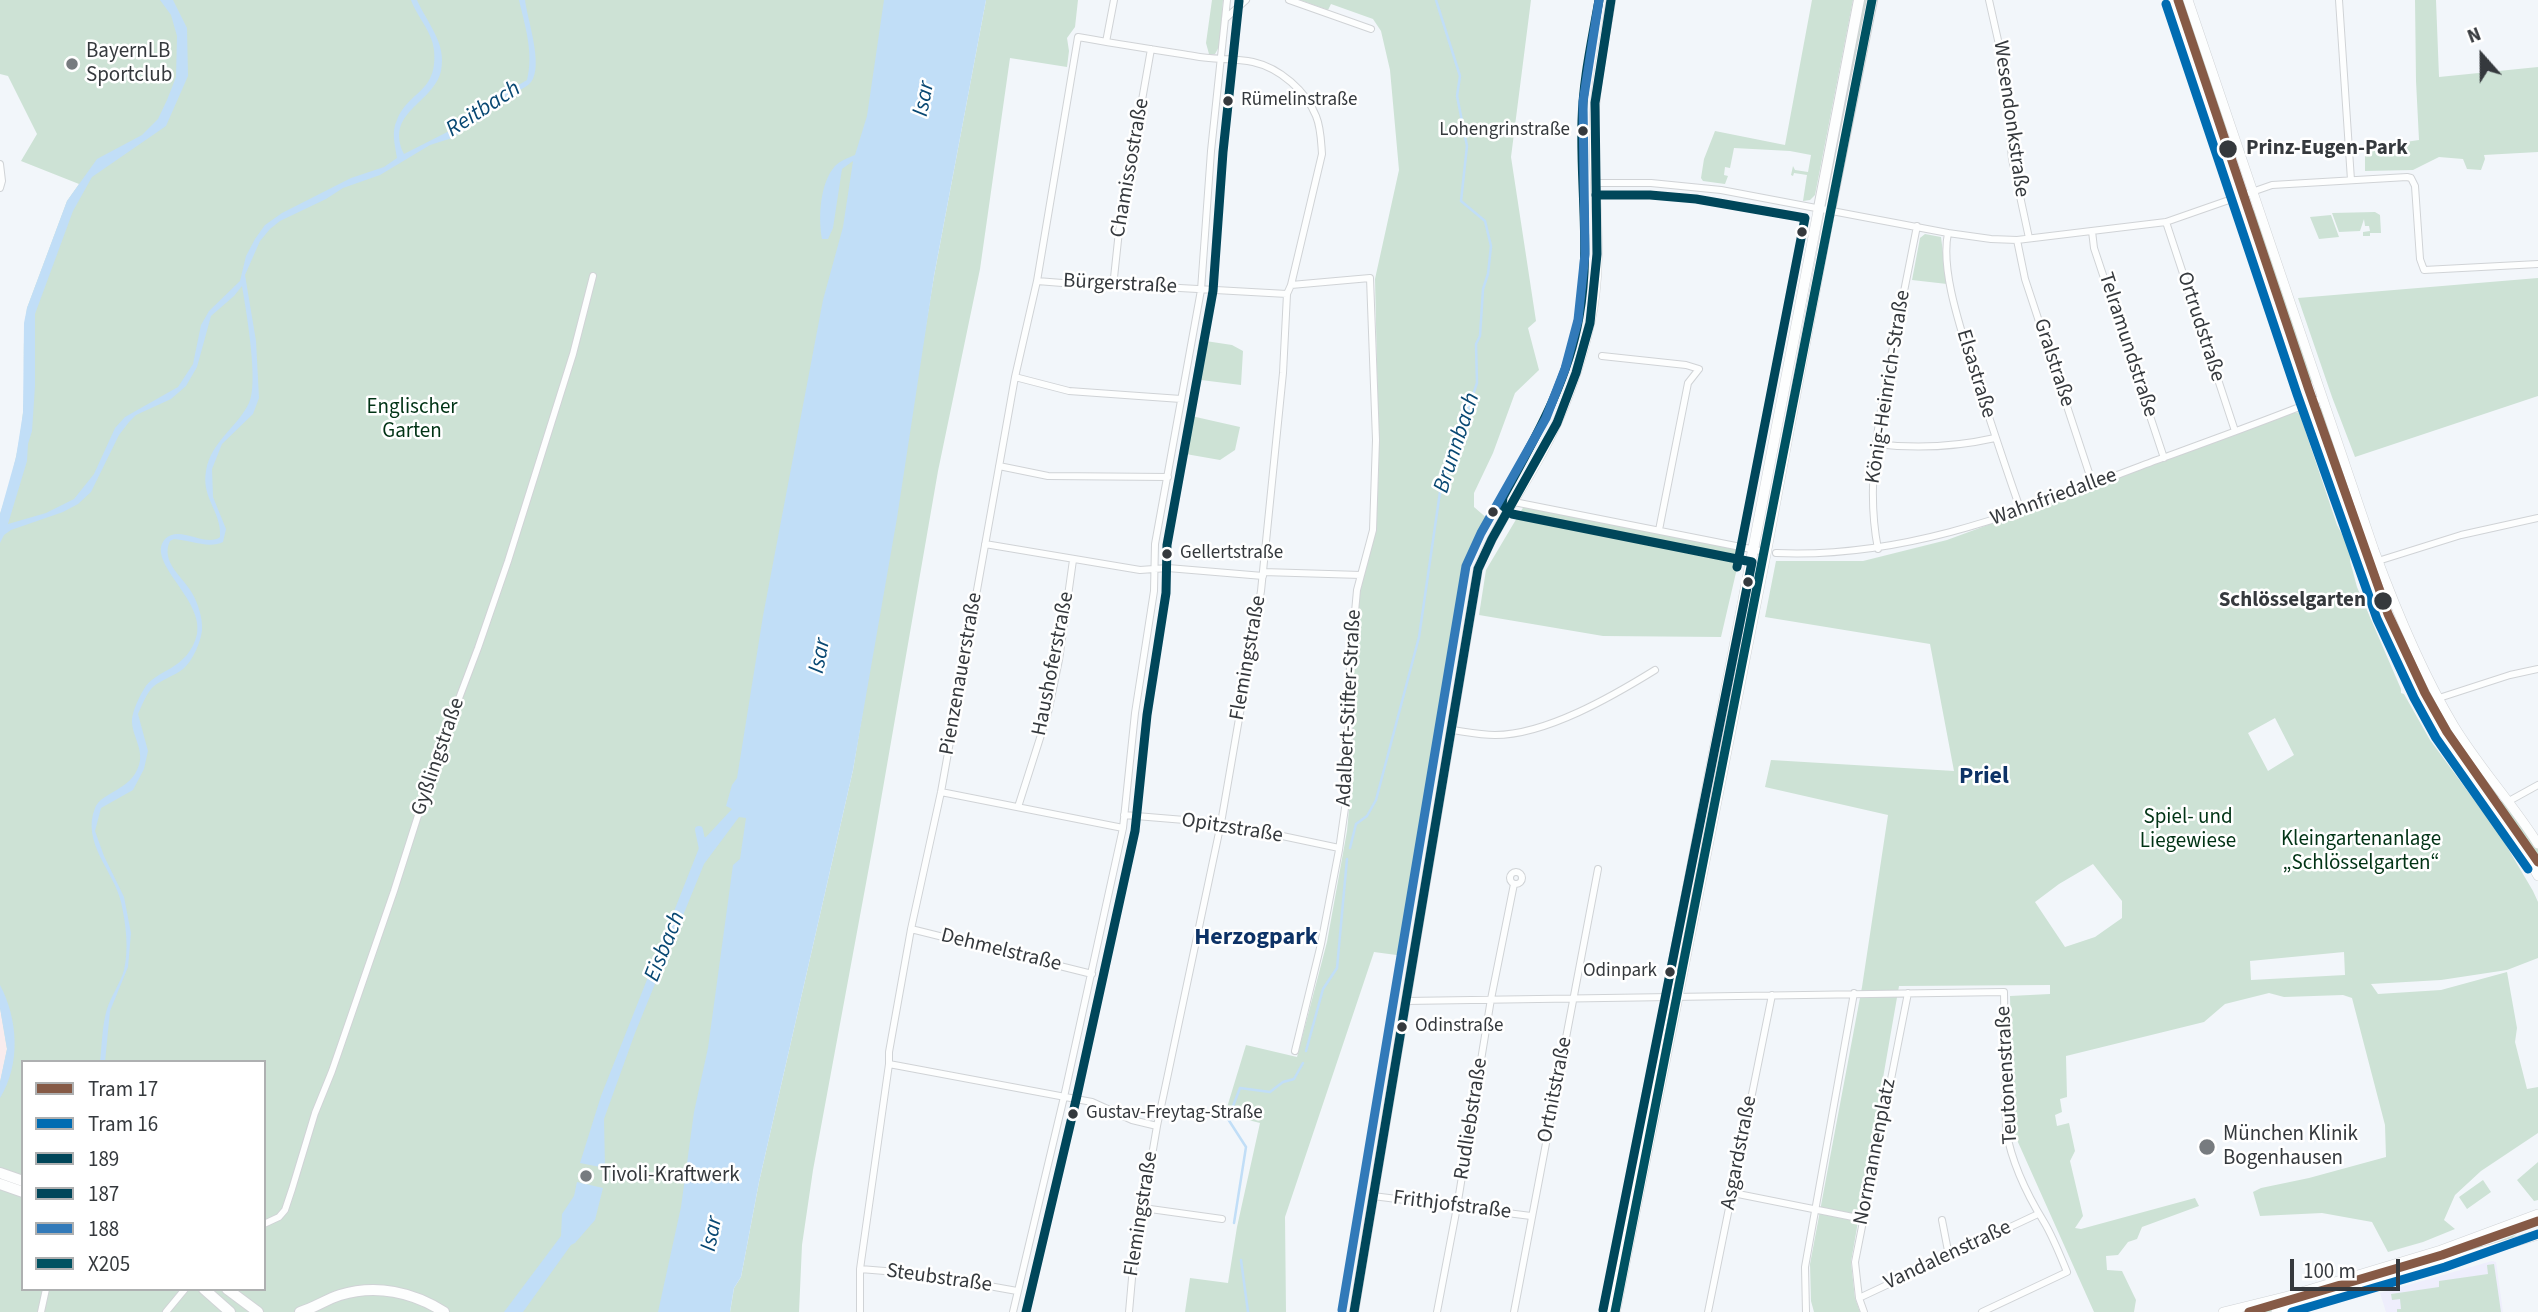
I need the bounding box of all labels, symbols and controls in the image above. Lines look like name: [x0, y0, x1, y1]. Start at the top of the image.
north arrow: [2447, 21, 2517, 91]
text: N: [2464, 21, 2485, 51]
place label: BayernLB Sportclub: [86, 39, 172, 89]
street label: Wesendonkstraße: [1987, 39, 2033, 199]
marker: BayernLB Sportclub: [64, 56, 80, 72]
water label: Reitbach: [442, 76, 526, 144]
water label: Isar: [908, 79, 942, 119]
place label: Rümelinstraße: [1241, 90, 1357, 112]
marker: Rümelinstraße: [1221, 94, 1235, 108]
street label: Chamissostraße: [1106, 96, 1156, 240]
place label: Lohengrinstraße: [1439, 120, 1570, 142]
marker: Lohengrinstraße: [1576, 124, 1590, 138]
place label: Prinz-Eugen-Park: [2246, 136, 2408, 162]
marker: Prinz-Eugen-Park: [2217, 138, 2239, 160]
unlabelled marker: [1795, 225, 1809, 239]
street label: Bürgerstraße: [1062, 269, 1178, 301]
street label: Ortrudstraße: [2170, 269, 2230, 385]
street label: Telramundstraße: [2092, 270, 2162, 420]
street label: König-Heinrich-Straße: [1861, 289, 1917, 485]
street label: Gralstraße: [2027, 316, 2079, 410]
street label: Elsastraße: [1950, 327, 2000, 421]
water label: Brunnbach: [1429, 389, 1487, 497]
park label: Englischer Garten: [366, 395, 458, 445]
street label: Wahnfriedallee: [1987, 464, 2121, 532]
unlabelled marker: [1486, 505, 1500, 519]
place label: Gellertstraße: [1180, 543, 1283, 565]
marker: Gellertstraße: [1160, 547, 1174, 561]
unlabelled marker: [1741, 575, 1755, 589]
place label: Schlösselgarten: [2219, 588, 2366, 614]
street label: Haushoferstraße: [1028, 590, 1080, 738]
marker: Schlösselgarten: [2372, 590, 2394, 612]
street label: Pienzenauerstraße: [935, 591, 989, 757]
street label: Flemingstraße: [1226, 594, 1272, 722]
street label: Adalbert-Stifter-Straße: [1332, 609, 1368, 807]
water label: Isar: [804, 636, 838, 676]
street label: Gyßlingstraße: [407, 695, 471, 819]
district label: Priel: [1959, 764, 2009, 792]
park label: Spiel- und Liegewiese: [2140, 805, 2236, 855]
street label: Opitzstraße: [1180, 809, 1284, 849]
park label: Kleingartenanlage „Schlösselgarten“: [2281, 827, 2441, 877]
water label: Eisbach: [640, 908, 692, 986]
street label: Dehmelstraße: [938, 924, 1064, 978]
district label: Herzogpark: [1194, 925, 1318, 953]
place label: Odinpark: [1583, 961, 1657, 983]
marker: Odinpark: [1663, 965, 1677, 979]
street label: Teutonenstraße: [1992, 1005, 2024, 1145]
place label: Odinstraße: [1415, 1016, 1503, 1038]
marker: Odinstraße: [1395, 1020, 1409, 1034]
street label: Ortnitstraße: [1533, 1035, 1579, 1145]
street label: Rudliebstraße: [1450, 1056, 1494, 1182]
legend: [21, 1060, 266, 1291]
text: Tram 17: [88, 1074, 158, 1104]
street label: Normannenplatz: [1849, 1077, 1903, 1227]
street label: Asgardstraße: [1717, 1094, 1763, 1212]
place label: Gustav-Freytag-Straße: [1086, 1103, 1263, 1125]
marker: Gustav-Freytag-Straße: [1066, 1107, 1080, 1121]
text: Tram 16: [88, 1109, 158, 1139]
place label: München Klinik Bogenhausen: [2223, 1122, 2358, 1172]
marker: München Klinik Bogenhausen: [2197, 1137, 2217, 1157]
text: 189: [88, 1144, 119, 1174]
street label: Flemingstraße: [1120, 1150, 1164, 1278]
place label: Tivoli-Kraftwerk: [600, 1163, 740, 1189]
marker: Tivoli-Kraftwerk: [578, 1168, 594, 1184]
text: 187: [88, 1179, 119, 1209]
street label: Frithjofstraße: [1391, 1186, 1513, 1226]
text: 188: [88, 1214, 119, 1244]
water label: Isar: [696, 1214, 730, 1254]
street label: Vandalenstraße: [1880, 1216, 2016, 1296]
scale bar: [2293, 1246, 2403, 1290]
text: X205: [88, 1249, 130, 1279]
text: 100 m: [2303, 1256, 2356, 1286]
street label: Steubstraße: [885, 1259, 993, 1299]

